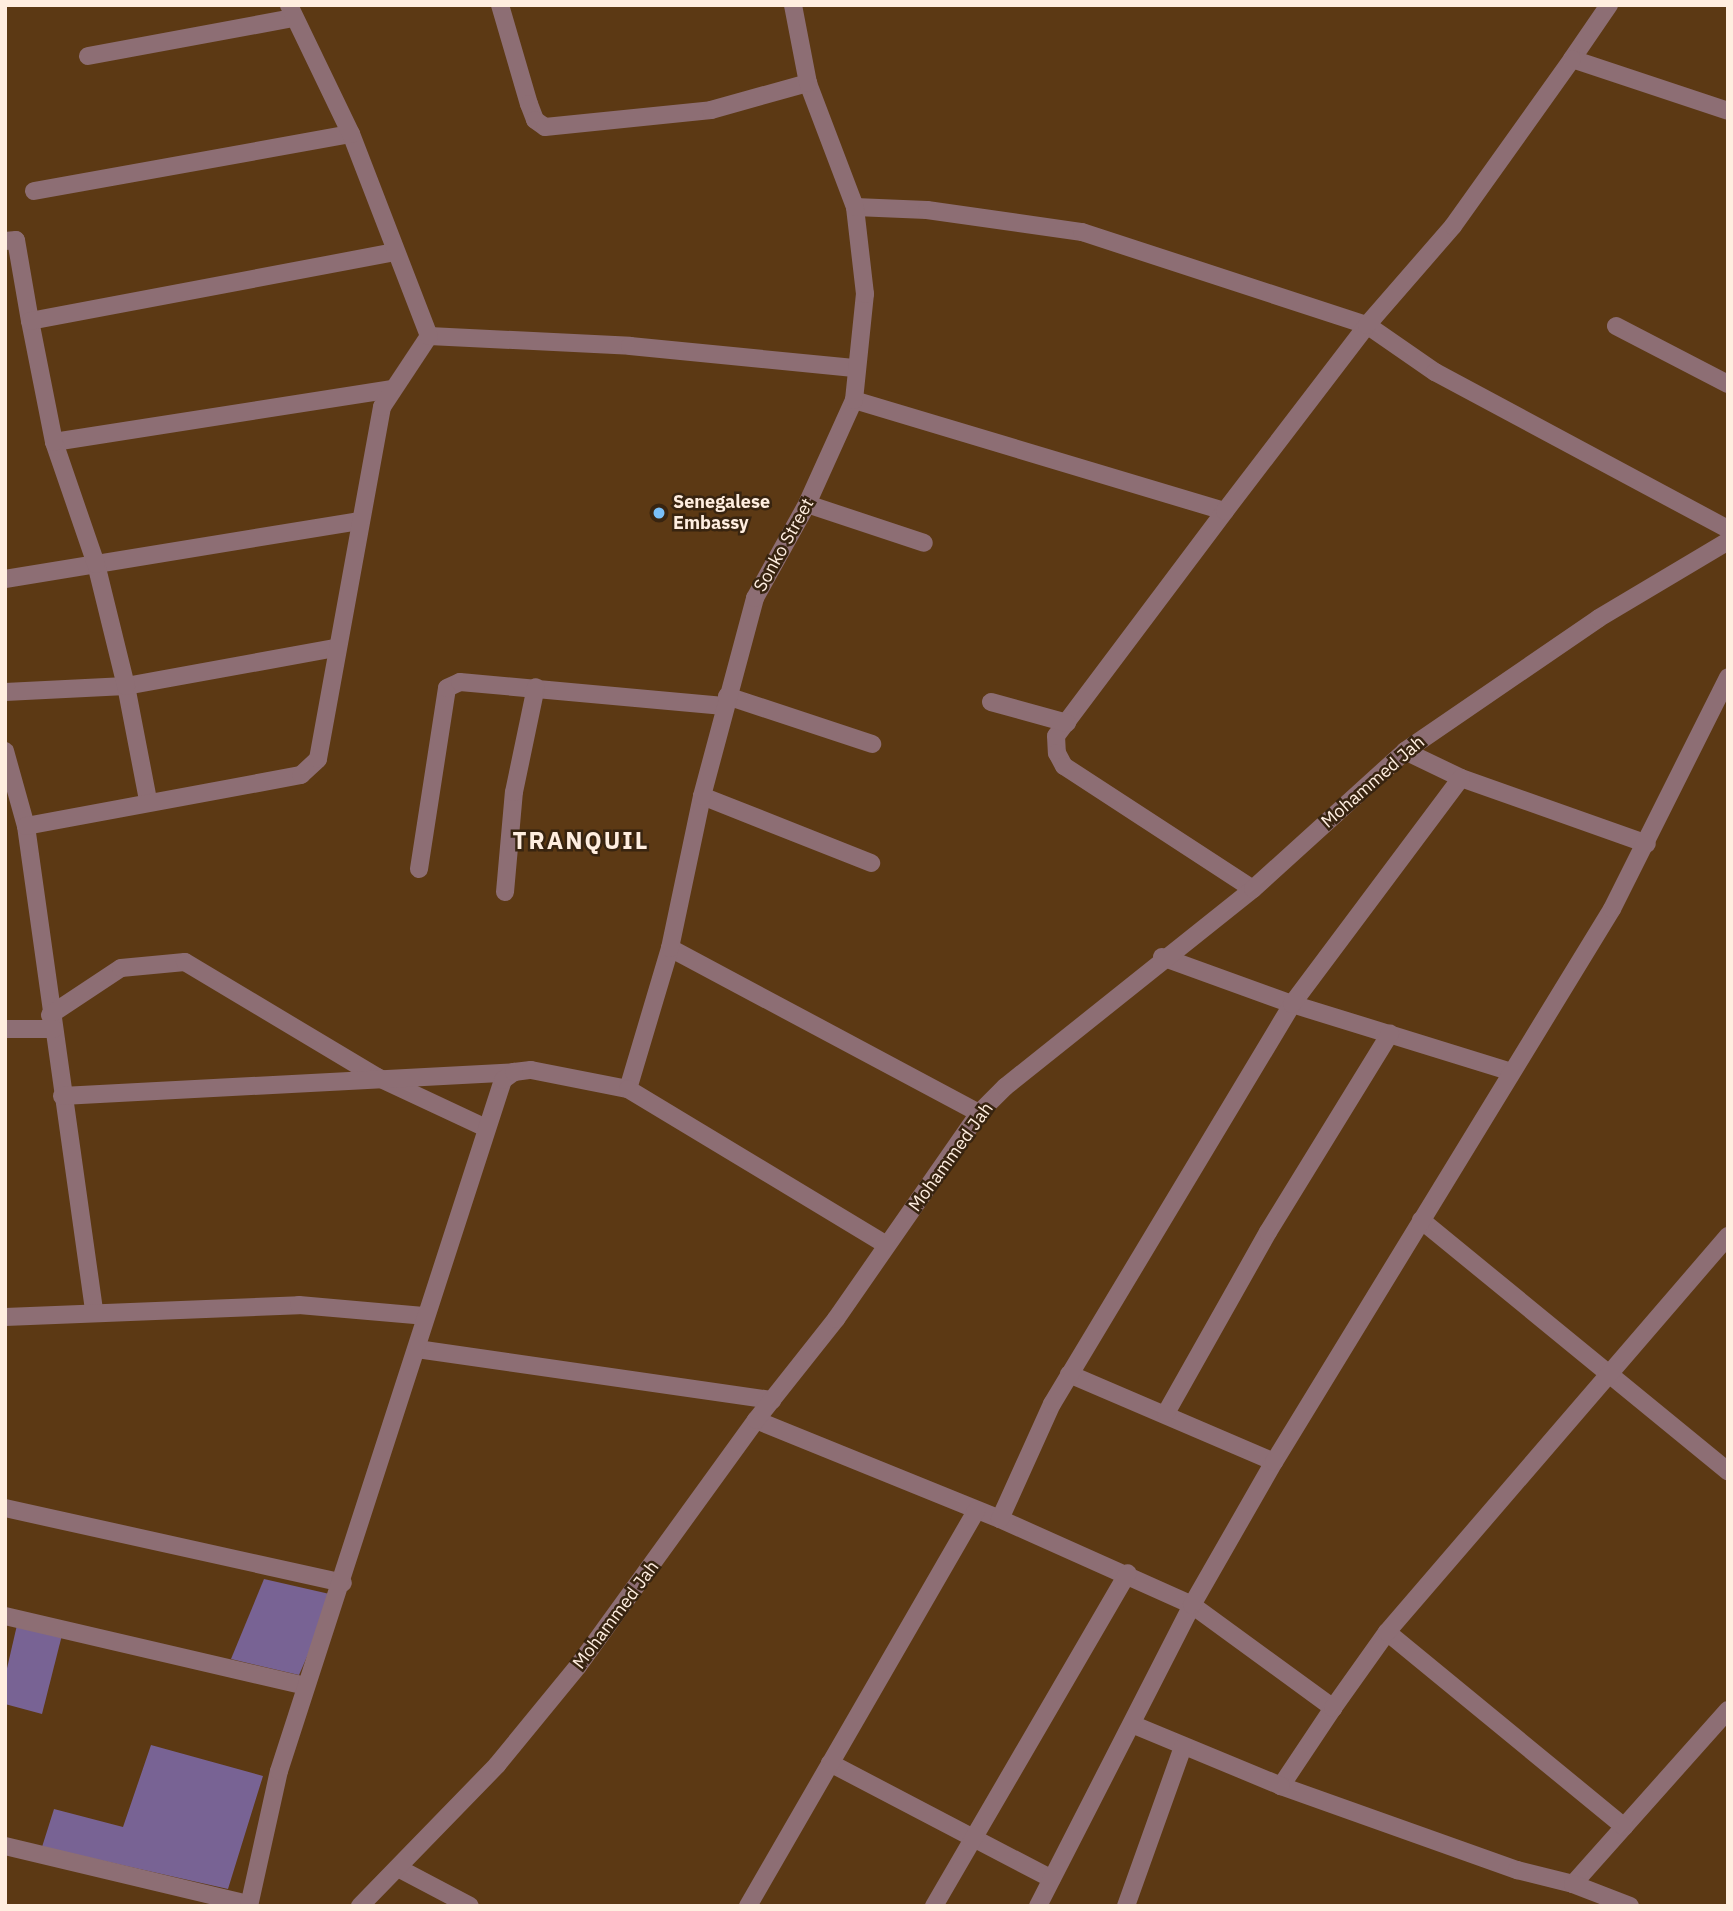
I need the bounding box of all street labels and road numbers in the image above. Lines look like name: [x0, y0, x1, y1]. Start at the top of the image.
street label: Sonko Street: [749, 494, 819, 596]
street label: Mohammed Jah: [1317, 731, 1429, 833]
street label: Mohammed Jah: [904, 1098, 998, 1216]
street label: Mohammed Jah: [568, 1557, 664, 1673]

